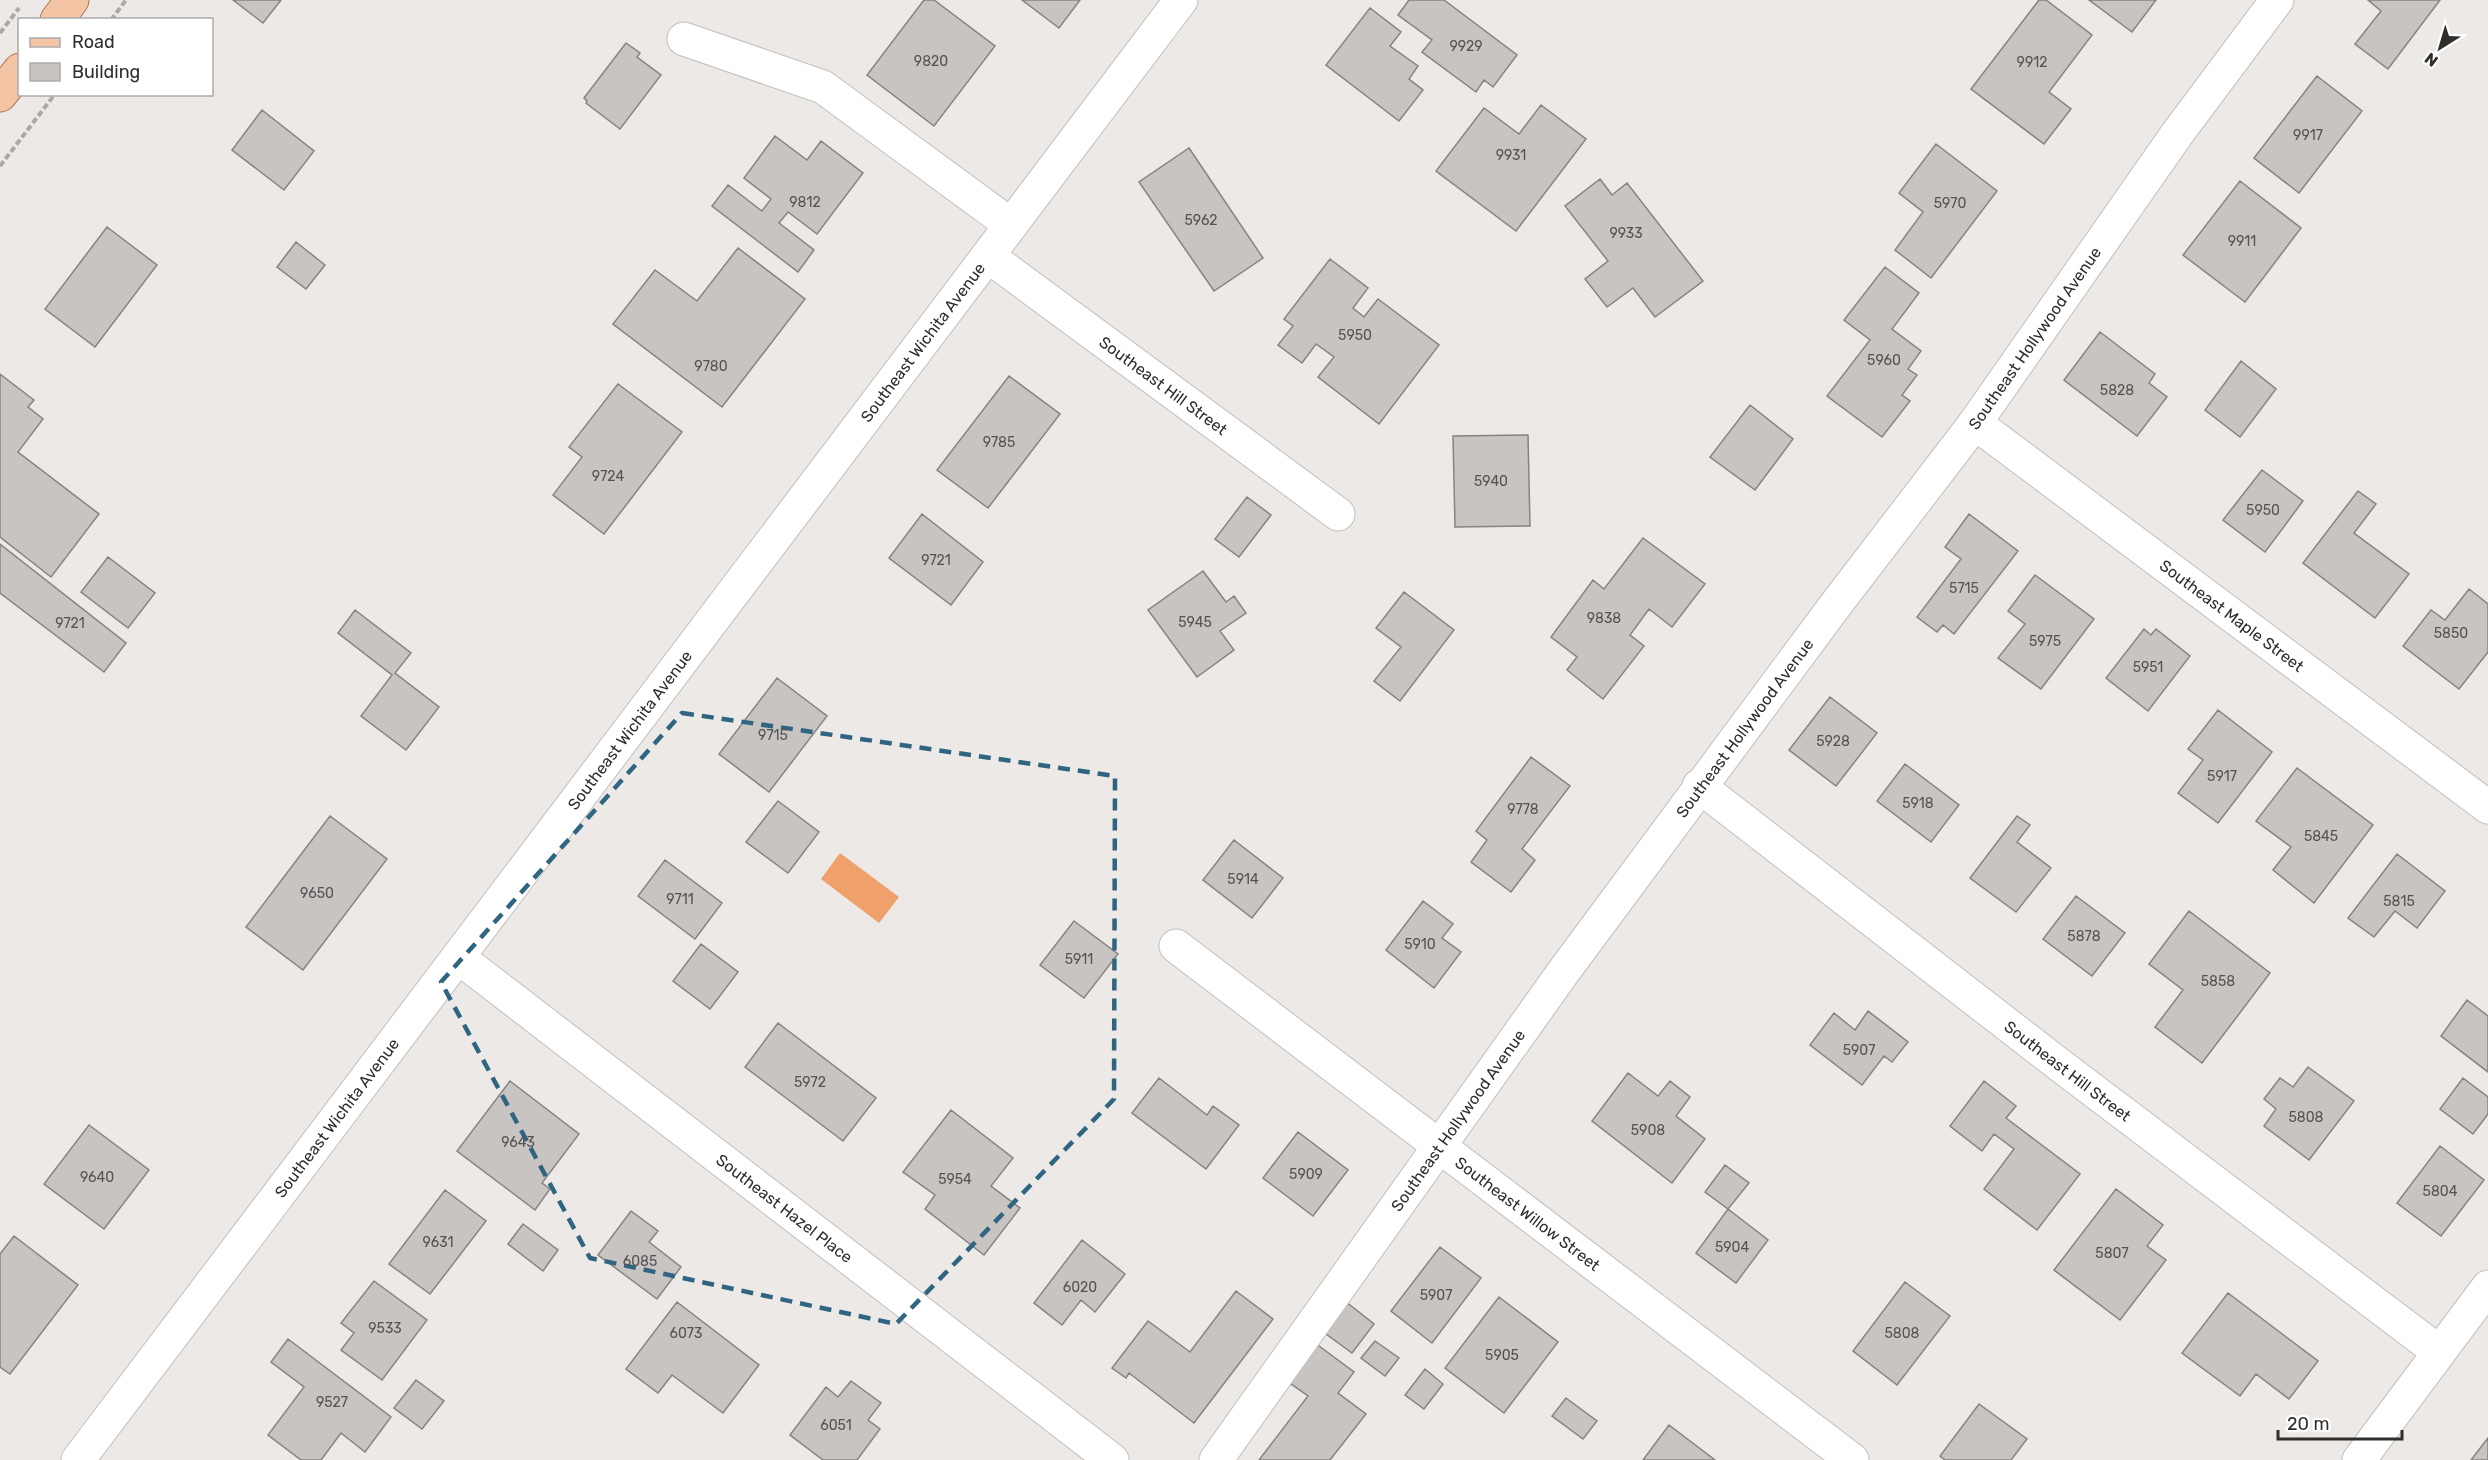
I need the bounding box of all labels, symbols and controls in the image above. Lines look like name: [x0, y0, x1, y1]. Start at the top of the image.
legend: [18, 18, 213, 96]
north arrow: [2410, 18, 2470, 78]
text: Road: [72, 31, 115, 53]
house number: 9929: [1449, 38, 1483, 55]
text: N: [2421, 49, 2442, 71]
house number: 9820: [914, 53, 948, 70]
house number: 9912: [2017, 54, 2047, 71]
text: Building: [72, 61, 140, 83]
house number: 9917: [2293, 127, 2323, 144]
house number: 9931: [1496, 147, 1526, 164]
house number: 9812: [789, 194, 821, 211]
house number: 5970: [1934, 195, 1966, 212]
house number: 5962: [1184, 212, 1218, 229]
house number: 9933: [1609, 225, 1643, 242]
house number: 9911: [2228, 233, 2256, 250]
street label: Southeast Hollywood Avenue: [1964, 243, 2105, 433]
street label: Southeast Wichita Avenue: [856, 259, 989, 426]
house number: 5950: [1338, 327, 1372, 344]
street label: Southeast Hill Street: [1096, 332, 1231, 439]
house number: 5960: [1867, 352, 1901, 369]
house number: 9780: [694, 358, 728, 375]
house number: 5828: [2100, 382, 2134, 399]
house number: 9785: [983, 434, 1015, 451]
house number: 9724: [592, 468, 624, 485]
house number: 5940: [1474, 473, 1508, 490]
house number: 5950: [2246, 502, 2280, 519]
house number: 9721: [921, 552, 951, 569]
street label: Southeast Maple Street: [2156, 555, 2308, 675]
house number: 5715: [1949, 580, 1979, 597]
house number: 9838: [1587, 610, 1621, 627]
house number: 5945: [1178, 614, 1212, 631]
house number: 9721: [55, 615, 85, 632]
house number: 5850: [2434, 625, 2468, 642]
house number: 5975: [2029, 633, 2061, 650]
street label: Southeast Hollywood Avenue: [1672, 634, 1817, 821]
street label: Southeast Wichita Avenue: [563, 647, 696, 813]
house number: 5951: [2133, 659, 2163, 676]
house number: 9715: [758, 727, 788, 744]
house number: 5928: [1816, 733, 1850, 750]
house number: 5917: [2207, 768, 2237, 785]
house number: 5918: [1902, 795, 1934, 812]
house number: 9778: [1507, 801, 1539, 818]
house number: 5845: [2304, 828, 2338, 845]
house number: 5914: [1227, 871, 1259, 888]
house number: 9650: [300, 885, 334, 902]
house number: 9711: [666, 891, 694, 908]
house number: 5815: [2383, 893, 2415, 910]
house number: 5878: [2067, 928, 2101, 945]
house number: 5910: [1404, 936, 1436, 953]
house number: 5911: [1065, 951, 1093, 968]
house number: 5858: [2201, 973, 2235, 990]
street label: Southeast Hill Street: [2001, 1016, 2135, 1125]
street label: Southeast Hollywood Avenue: [1387, 1026, 1529, 1215]
street label: Southeast Wichita Avenue: [270, 1034, 403, 1201]
house number: 5907: [1843, 1042, 1875, 1059]
house number: 5972: [794, 1074, 826, 1091]
house number: 5808: [2288, 1109, 2324, 1126]
house number: 5908: [1631, 1122, 1665, 1139]
house number: 9643: [501, 1134, 535, 1151]
street label: Southeast Hazel Place: [713, 1150, 857, 1267]
street label: Southeast Willow Street: [1452, 1152, 1604, 1275]
house number: 5909: [1289, 1166, 1323, 1183]
house number: 9640: [80, 1169, 114, 1186]
house number: 5954: [938, 1171, 972, 1188]
house number: 5804: [2423, 1183, 2458, 1200]
house number: 9631: [423, 1234, 453, 1251]
house number: 5904: [1715, 1239, 1749, 1256]
house number: 5807: [2095, 1245, 2129, 1262]
house number: 6085: [623, 1253, 657, 1270]
house number: 6020: [1063, 1279, 1097, 1296]
house number: 5907: [1420, 1287, 1452, 1304]
house number: 9533: [368, 1320, 402, 1337]
house number: 6073: [670, 1325, 702, 1342]
house number: 5808: [1884, 1325, 1920, 1342]
house number: 5905: [1485, 1347, 1519, 1364]
house number: 9527: [316, 1394, 348, 1411]
scale bar: [2278, 1403, 2402, 1441]
text: 20 m: [2287, 1413, 2329, 1435]
house number: 6051: [820, 1417, 852, 1434]

